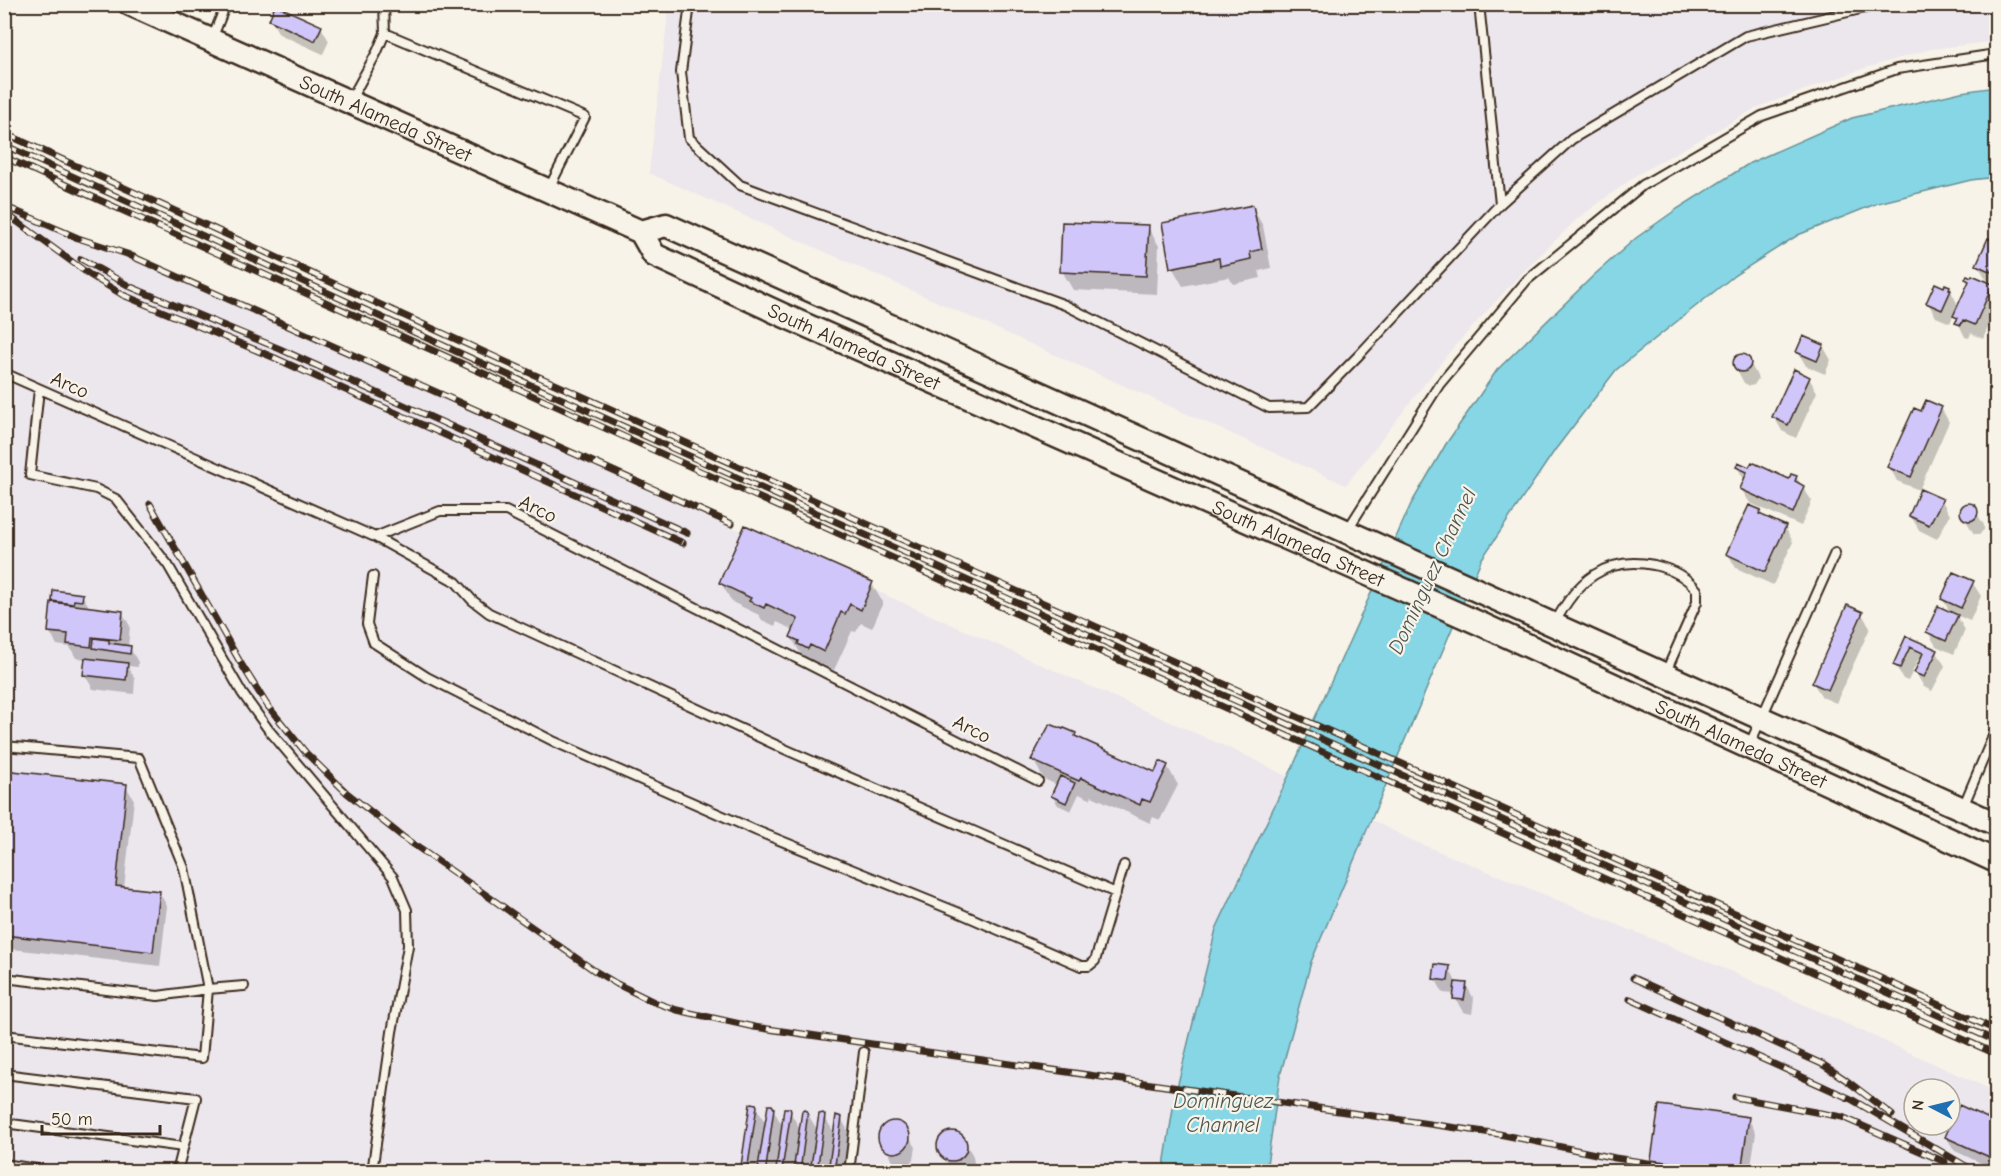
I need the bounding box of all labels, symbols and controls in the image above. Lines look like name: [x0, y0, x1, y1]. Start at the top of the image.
street label: South Alameda Street: [296, 70, 476, 167]
street label: South Alameda Street: [764, 298, 945, 395]
street label: Arco: [47, 367, 93, 403]
water label: Dominguez Channel: [1383, 484, 1481, 658]
street label: Arco: [515, 490, 561, 528]
street label: South Alameda Street: [1209, 495, 1389, 592]
street label: South Alameda Street: [1652, 695, 1831, 794]
street label: Arco: [949, 710, 995, 748]
north arrow: [1902, 1077, 1962, 1137]
water label: Dominguez Channel: [1173, 1089, 1274, 1137]
scale bar: [42, 1098, 160, 1136]
text: N: [1909, 1099, 1928, 1112]
text: 50 m: [51, 1109, 93, 1130]

